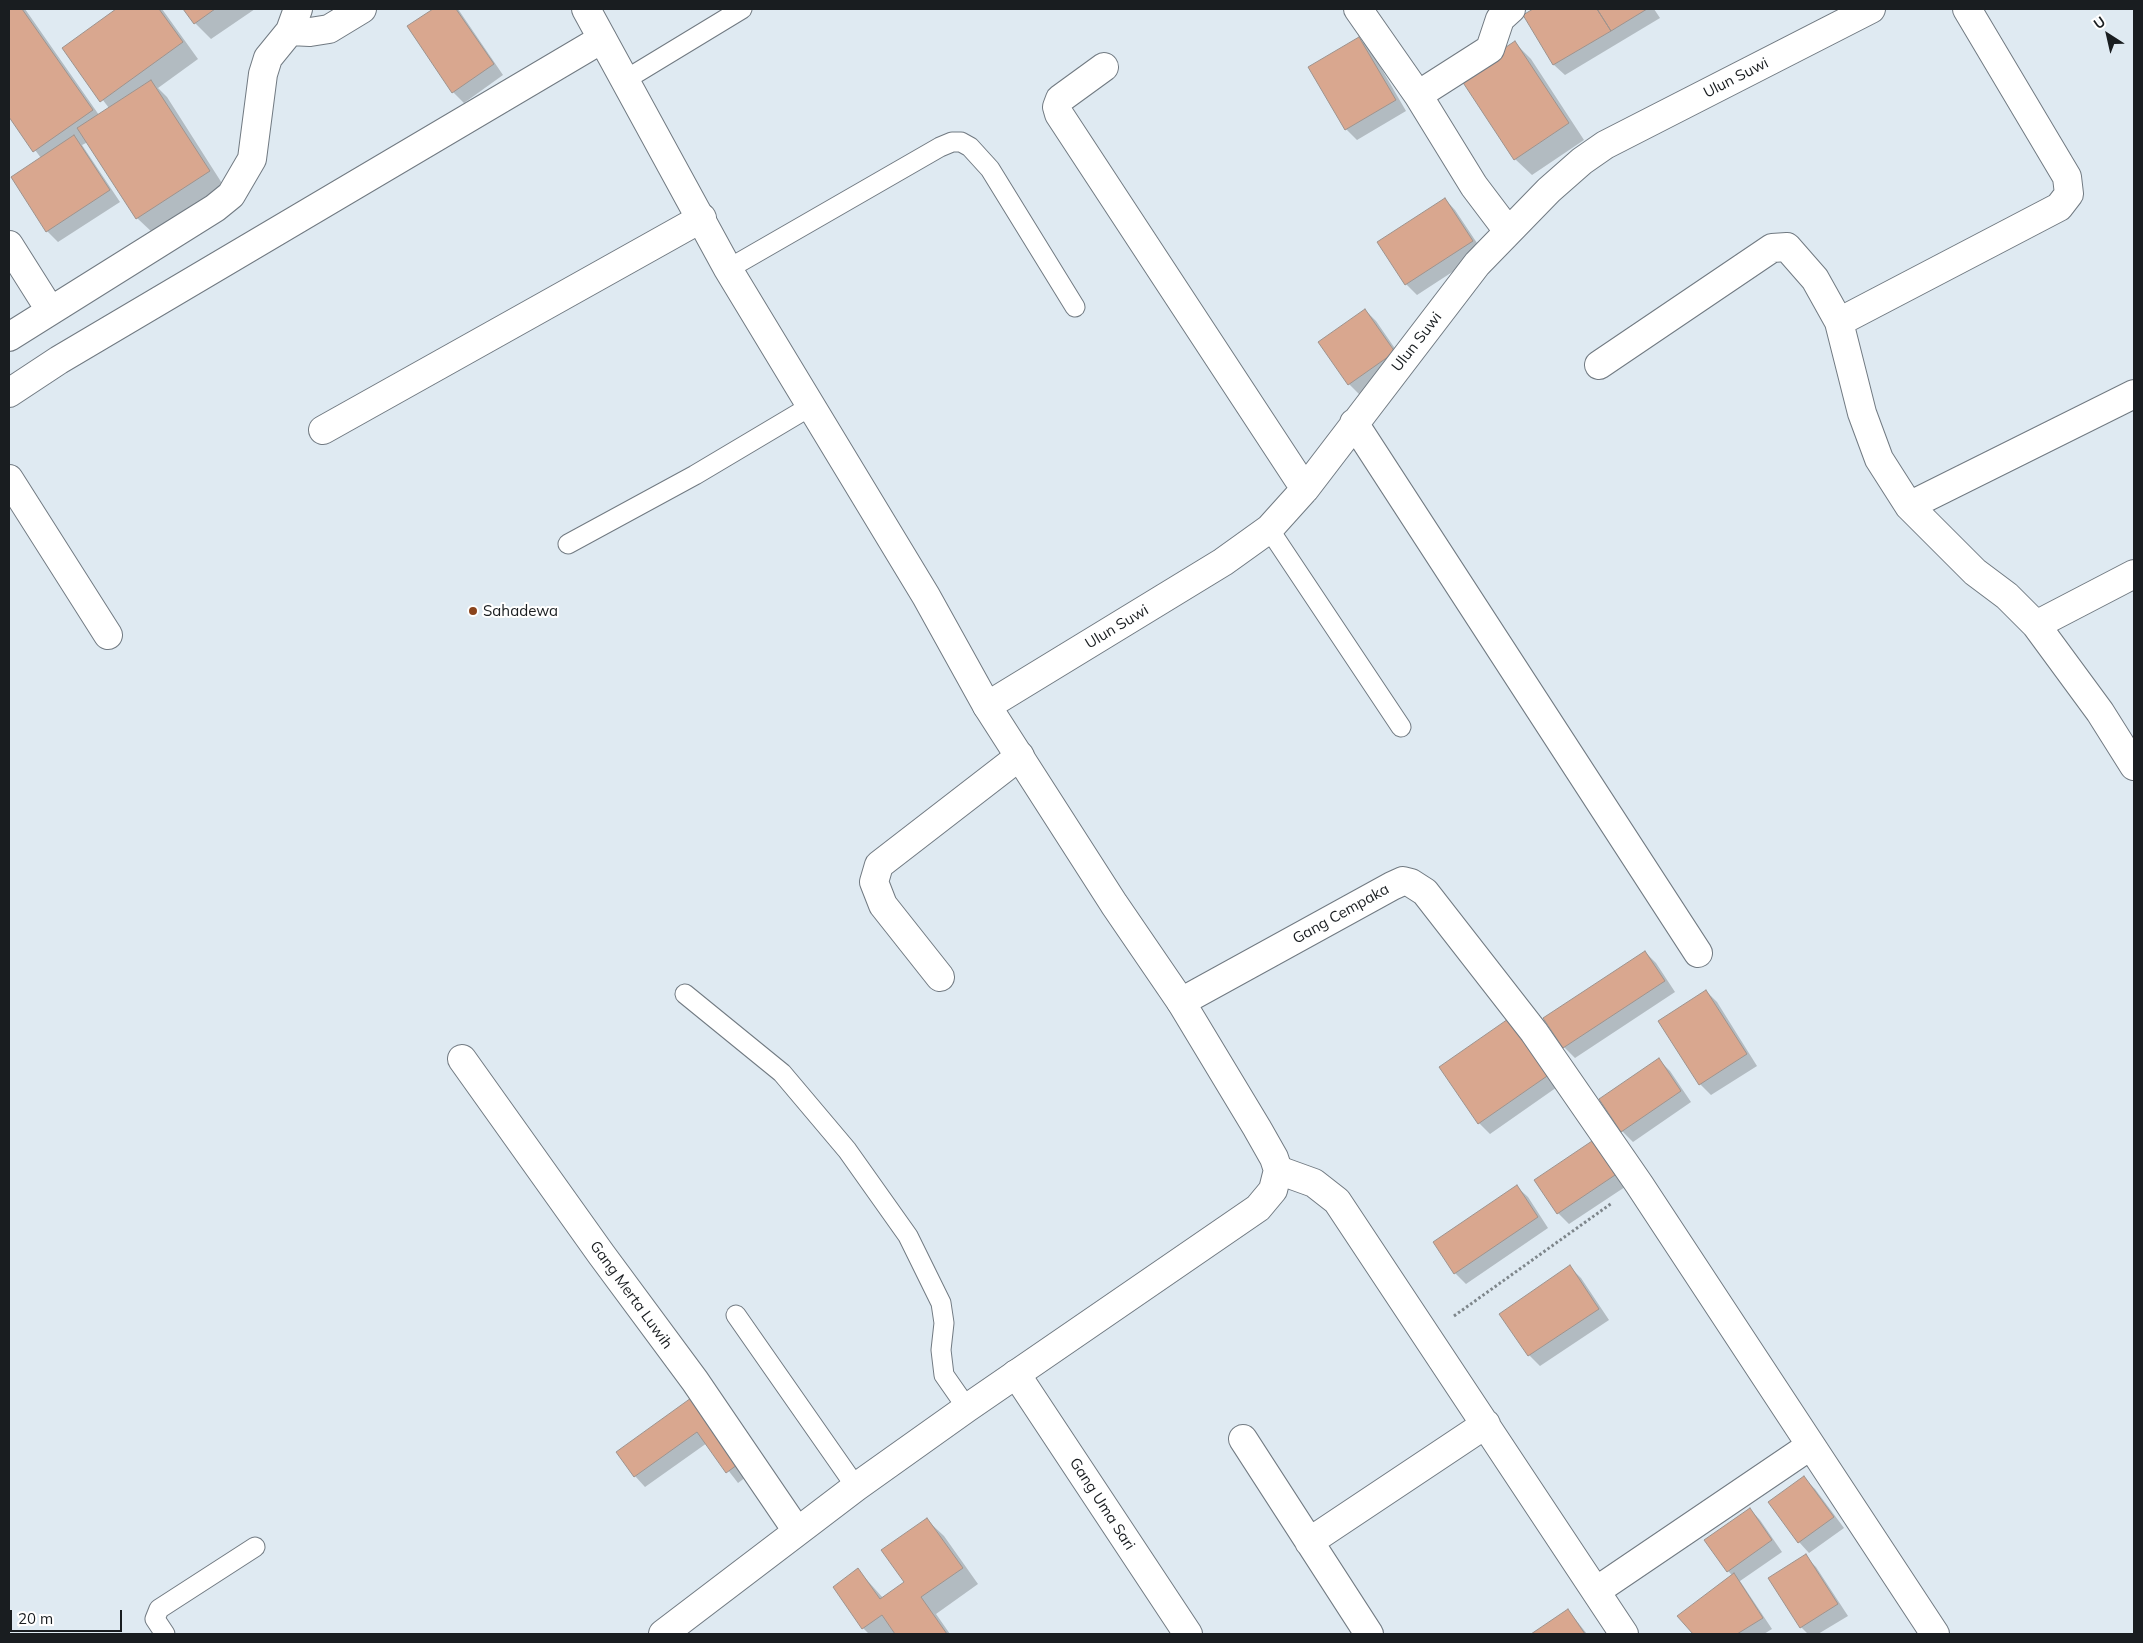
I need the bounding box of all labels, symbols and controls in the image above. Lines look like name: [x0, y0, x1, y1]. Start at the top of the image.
north arrow: [2083, 10, 2133, 60]
text: U: [2090, 12, 2109, 33]
street label: Ulun Suwi: [1701, 54, 1771, 102]
street label: Ulun Suwi: [1388, 309, 1446, 375]
street label: Ulun Suwi: [1082, 601, 1152, 653]
place label: Sahadewa: [483, 602, 558, 620]
marker: Sahadewa: [467, 605, 479, 617]
street label: Gang Cempaka: [1290, 880, 1392, 948]
street label: Gang Merta Luwih: [586, 1238, 676, 1352]
street label: Gang Uma Sari: [1066, 1455, 1138, 1553]
scale bar: [12, 1600, 125, 1632]
text: 20 m: [18, 1609, 53, 1628]

